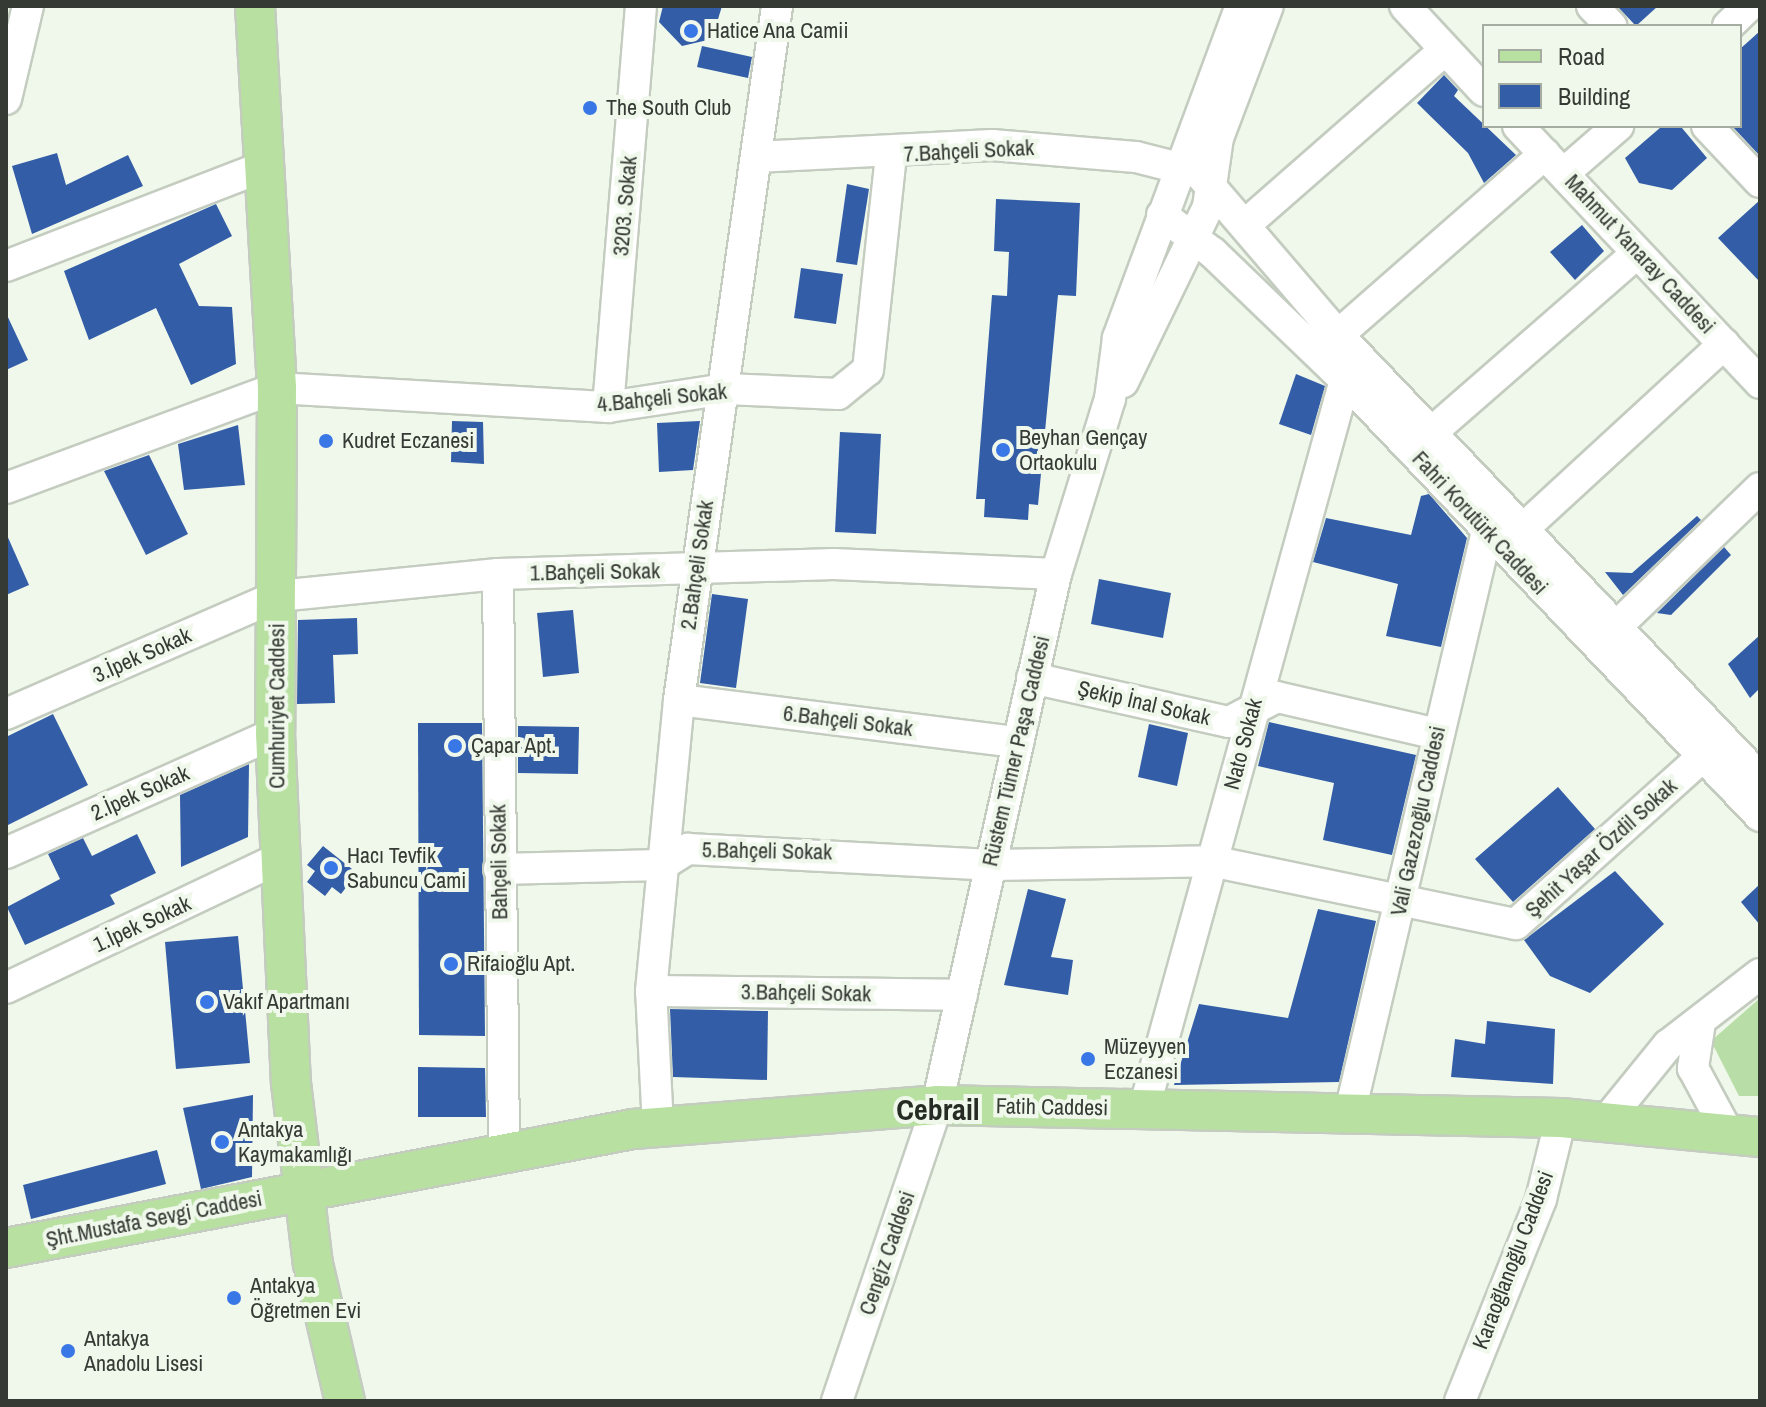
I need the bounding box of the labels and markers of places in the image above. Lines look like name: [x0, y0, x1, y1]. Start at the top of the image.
place label: Hatice Ana Camii: [707, 18, 849, 44]
marker: Hatice Ana Camii: [682, 22, 700, 40]
place label: The South Club: [606, 95, 731, 121]
marker: The South Club: [581, 99, 599, 117]
place label: Beyhan Gençay Ortaokulu: [1019, 424, 1147, 476]
place label: Kudret Eczanesi: [342, 428, 474, 454]
marker: Kudret Eczanesi: [317, 432, 335, 450]
marker: Beyhan Gençay Ortaokulu: [994, 441, 1012, 459]
place label: Çapar Apt.: [471, 733, 557, 759]
marker: Çapar Apt.: [446, 737, 464, 755]
place label: Hacı Tevfik Sabuncu Cami: [347, 842, 466, 894]
marker: Hacı Tevfik Sabuncu Cami: [322, 859, 340, 877]
place label: Rifaioğlu Apt.: [467, 951, 576, 977]
marker: Rifaioğlu Apt.: [442, 955, 460, 973]
place label: Vakıf Apartmanı: [223, 989, 351, 1015]
marker: Vakıf Apartmanı: [198, 993, 216, 1011]
place label: Müzeyyen Eczanesi: [1104, 1033, 1186, 1084]
marker: Müzeyyen Eczanesi: [1079, 1050, 1097, 1068]
place label: Antakya Kaymakamlığı: [238, 1116, 352, 1168]
marker: Antakya Kaymakamlığı: [213, 1133, 231, 1151]
place label: Antakya Öğretmen Evi: [250, 1272, 361, 1324]
marker: Antakya Öğretmen Evi: [225, 1289, 243, 1307]
place label: Antakya Anadolu Lisesi: [84, 1325, 203, 1376]
marker: Antakya Anadolu Lisesi: [59, 1342, 77, 1360]

